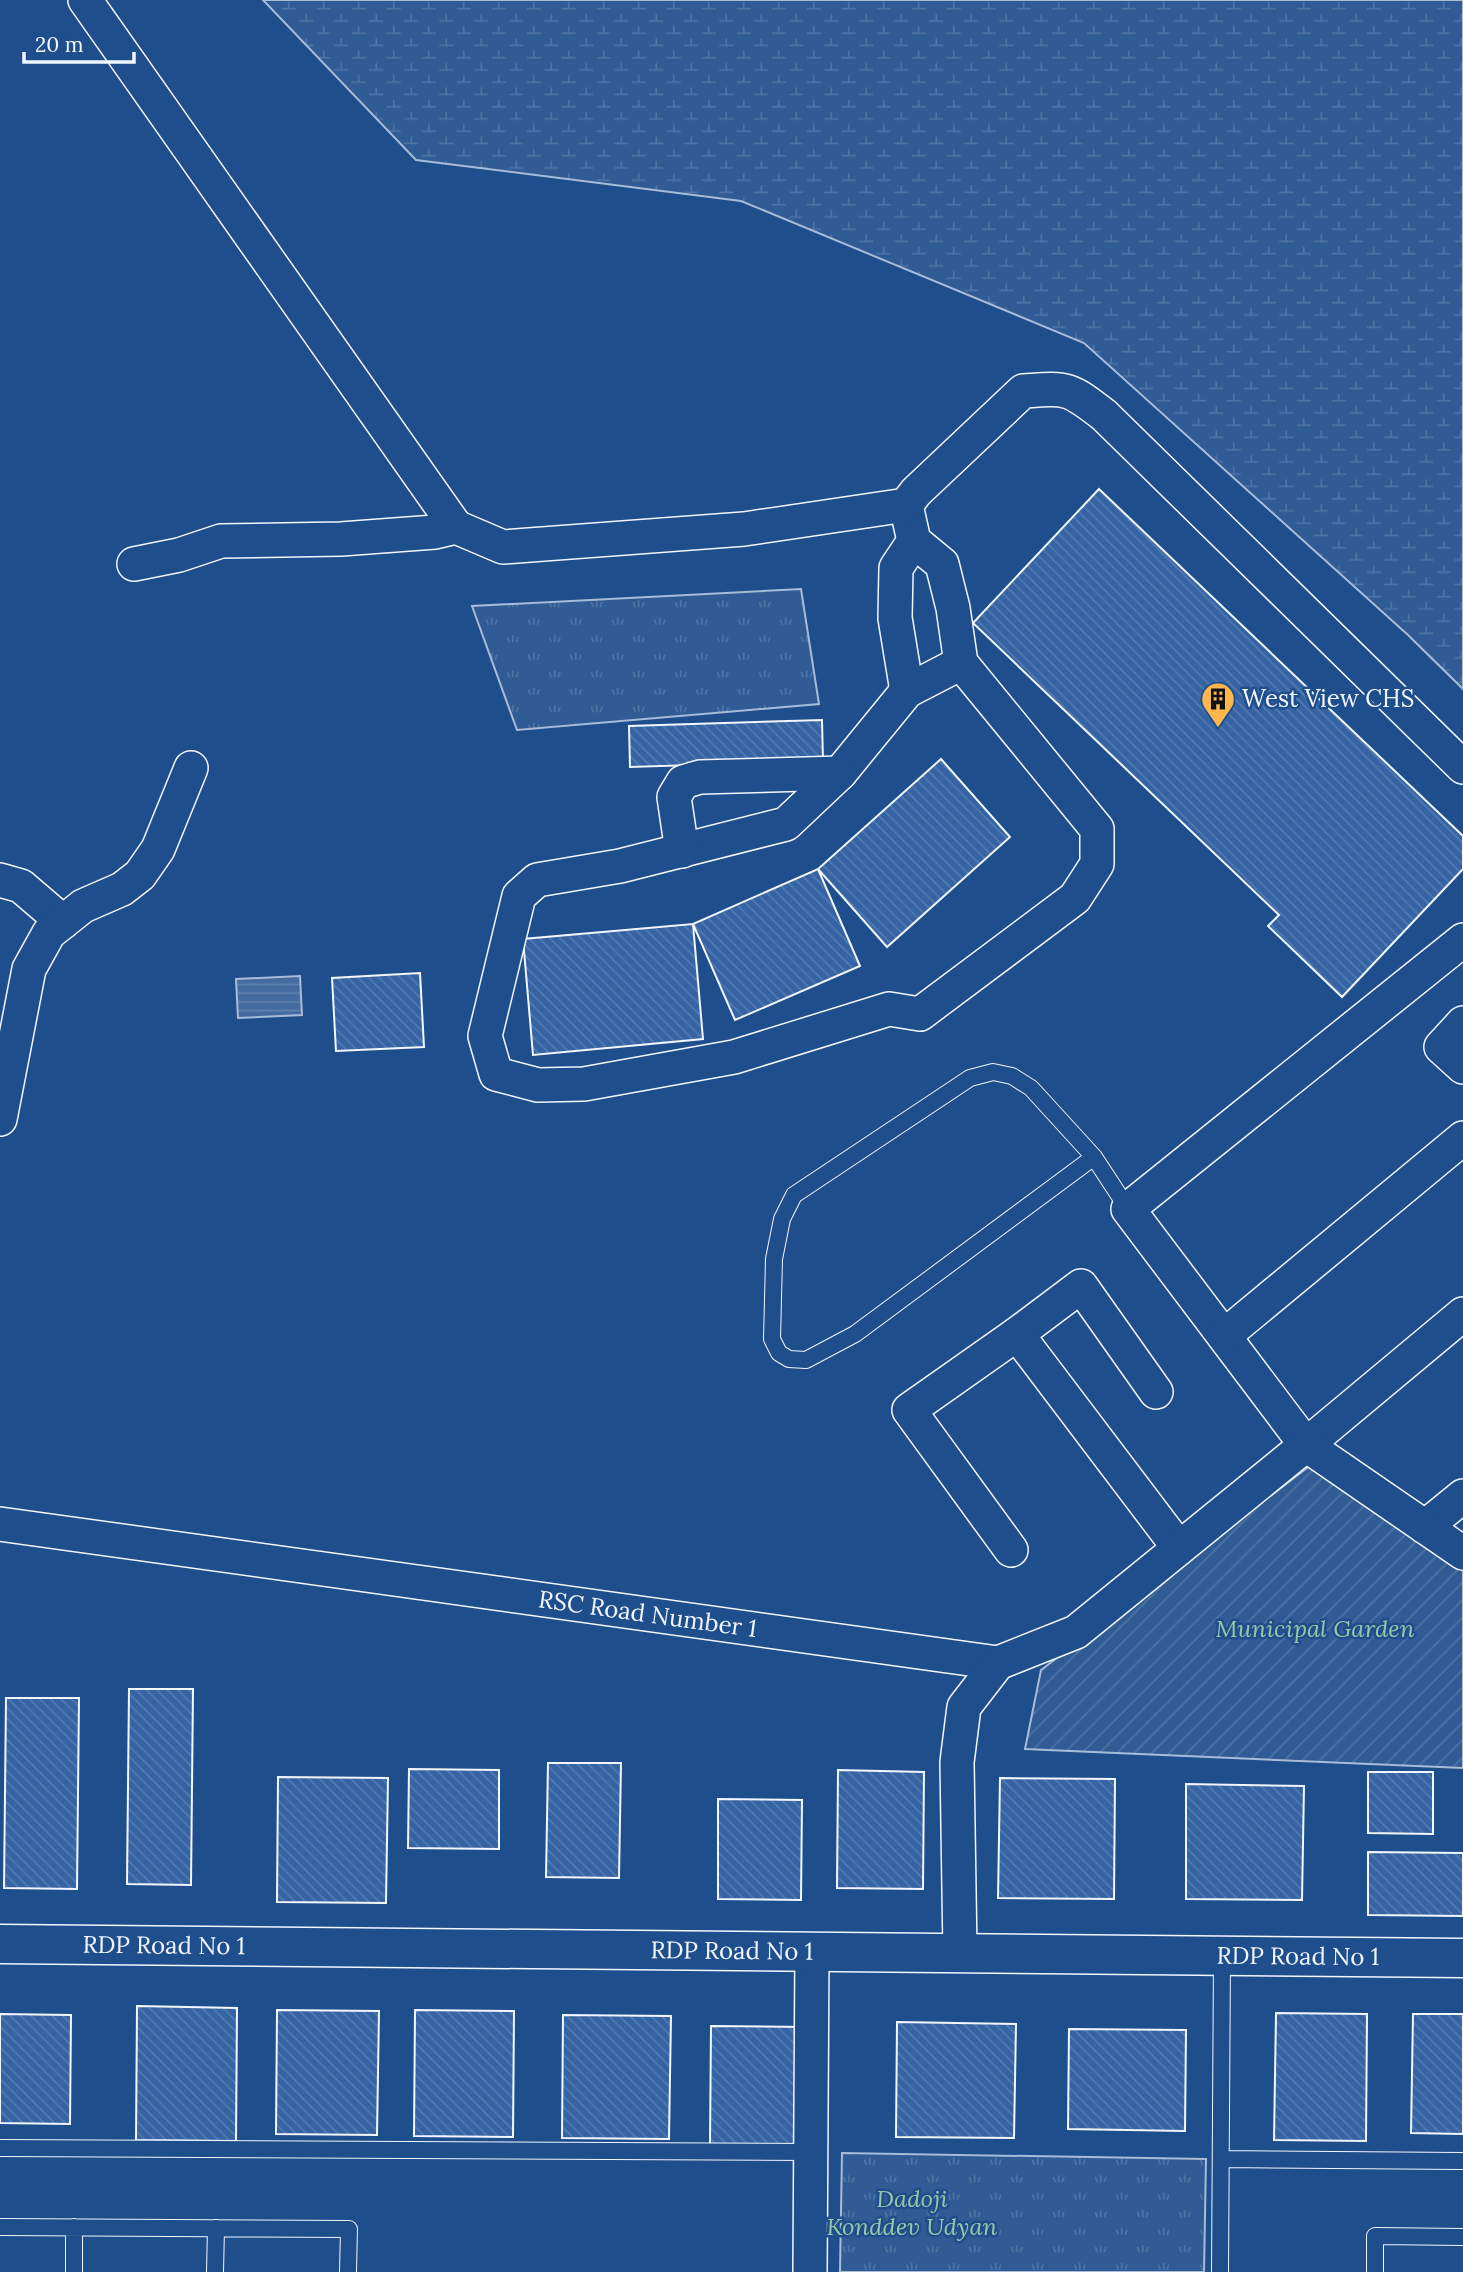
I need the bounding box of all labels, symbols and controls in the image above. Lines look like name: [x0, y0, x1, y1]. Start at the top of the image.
scale bar: [24, 21, 135, 65]
text: 20 m: [35, 31, 84, 58]
building icon: West View CHS: [1199, 680, 1237, 729]
place label: West View CHS: [1242, 683, 1414, 714]
street label: RSC Road Number 1: [537, 1583, 759, 1644]
park label: Municipal Garden: [1215, 1613, 1415, 1644]
street label: RDP Road No 1: [82, 1929, 246, 1961]
street label: RDP Road No 1: [650, 1934, 813, 1967]
street label: RDP Road No 1: [1216, 1940, 1379, 1972]
park label: Dadoji Konddev Udyan: [827, 2183, 998, 2242]

